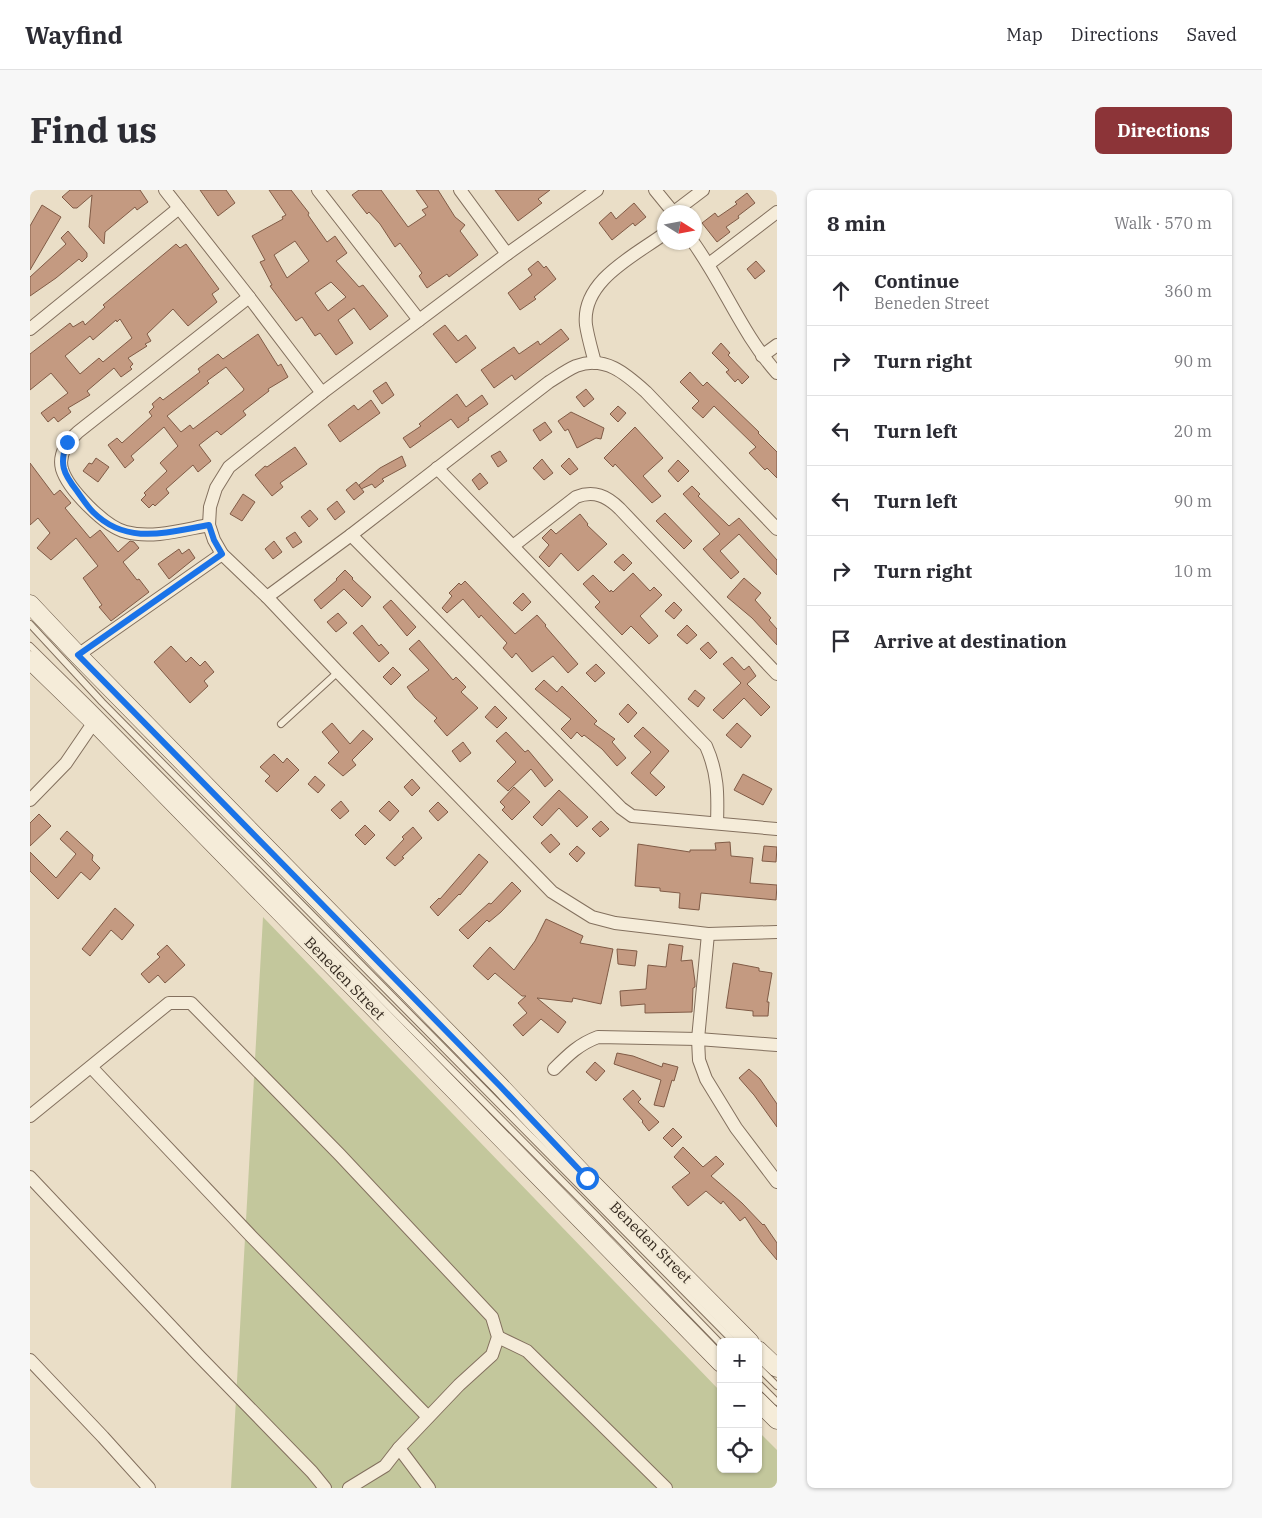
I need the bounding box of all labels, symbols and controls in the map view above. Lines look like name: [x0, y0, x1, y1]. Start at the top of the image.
text: Wayfind: [25, 19, 123, 51]
text: Map: [1006, 23, 1043, 46]
text: Directions: [1071, 23, 1159, 46]
text: Saved: [1187, 23, 1237, 46]
text: Find us: [30, 107, 157, 153]
button: Directions: [1095, 107, 1232, 154]
north arrow: [657, 205, 702, 250]
text: 8 min: [827, 209, 886, 237]
text: Walk · 570 m: [1114, 213, 1212, 233]
text: Continue: [874, 269, 959, 293]
icon: ahead: [827, 277, 855, 305]
text: 360 m: [1164, 281, 1212, 301]
text: Beneden Street: [874, 293, 989, 313]
icon: right: [827, 347, 855, 375]
text: Turn right: [874, 349, 972, 373]
text: 90 m: [1174, 351, 1212, 371]
icon: left: [827, 417, 855, 445]
text: Turn left: [874, 419, 957, 443]
text: 20 m: [1174, 421, 1212, 441]
route end: [56, 431, 79, 454]
icon: left: [827, 487, 855, 515]
text: Turn left: [874, 489, 957, 513]
text: 90 m: [1174, 491, 1212, 511]
icon: right: [827, 557, 855, 585]
text: Turn right: [874, 559, 972, 583]
text: 10 m: [1174, 561, 1212, 581]
icon: arrive: [827, 627, 855, 655]
text: Arrive at destination: [874, 629, 1067, 653]
street label: Beneden Street: [301, 932, 389, 1024]
route start: [576, 1167, 599, 1190]
street label: Beneden Street: [606, 1197, 696, 1287]
map controls: [717, 1338, 762, 1473]
button: +: [717, 1338, 762, 1383]
button: −: [717, 1383, 762, 1428]
button: locate: [717, 1428, 762, 1473]

